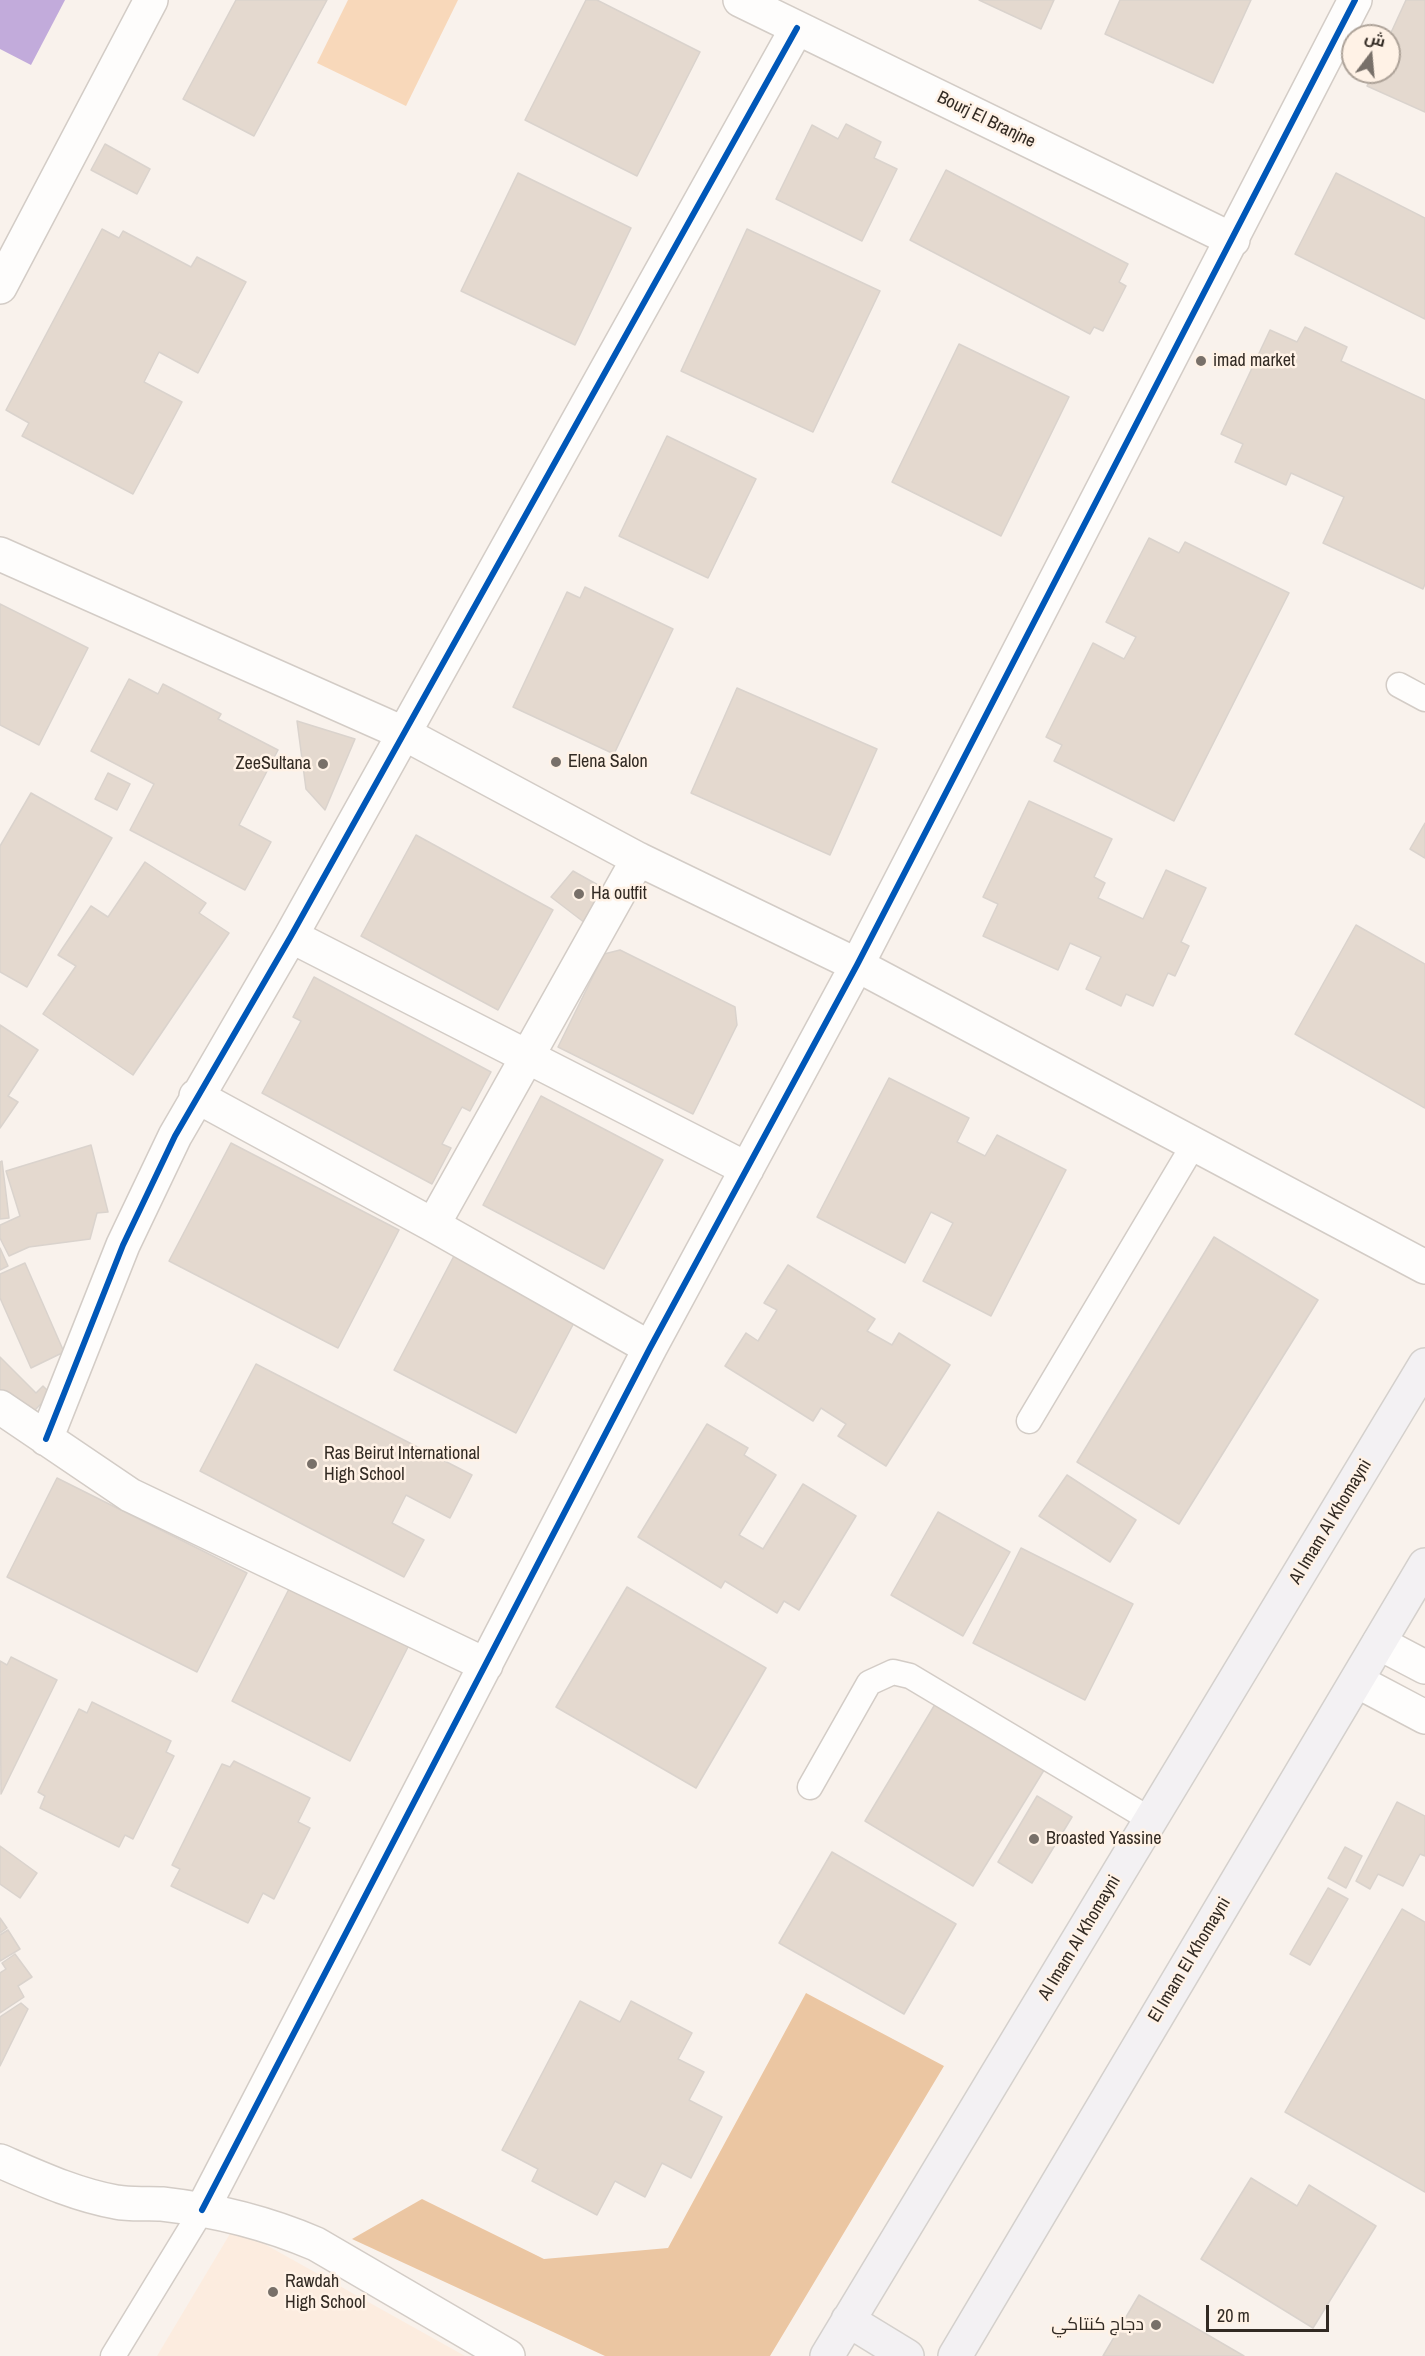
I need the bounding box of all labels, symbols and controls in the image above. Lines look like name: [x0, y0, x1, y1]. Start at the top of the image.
north arrow: [1341, 24, 1401, 84]
text: ش: [1363, 25, 1388, 52]
street label: Bourj El Branjne: [933, 87, 1039, 153]
place label: imad market: [1213, 350, 1295, 372]
marker: imad market: [1194, 354, 1208, 368]
place label: Elena Salon: [568, 751, 648, 773]
place label: ZeeSultana: [236, 753, 311, 775]
marker: Elena Salon: [549, 755, 563, 769]
marker: ZeeSultana: [316, 757, 330, 771]
place label: Ha outfit: [591, 883, 647, 905]
marker: Ha outfit: [572, 887, 586, 901]
place label: Ras Beirut International High School: [324, 1443, 480, 1486]
street label: Al Imam Al Khomayni: [1285, 1456, 1377, 1588]
marker: Ras Beirut International High School: [305, 1457, 319, 1471]
place label: Broasted Yassine: [1046, 1828, 1161, 1850]
marker: Broasted Yassine: [1027, 1832, 1041, 1846]
street label: Al Imam Al Khomayni: [1034, 1872, 1126, 2004]
street label: El Imam El Khomayni: [1144, 1894, 1236, 2026]
place label: Rawdah High School: [285, 2271, 365, 2314]
marker: Rawdah High School: [266, 2285, 280, 2299]
scale bar: [1209, 2293, 1332, 2331]
text: 20 m: [1217, 2303, 1250, 2328]
place label: دجاج كنتاكي: [1051, 2314, 1144, 2336]
marker: دجاج كنتاكي: [1149, 2318, 1163, 2332]

